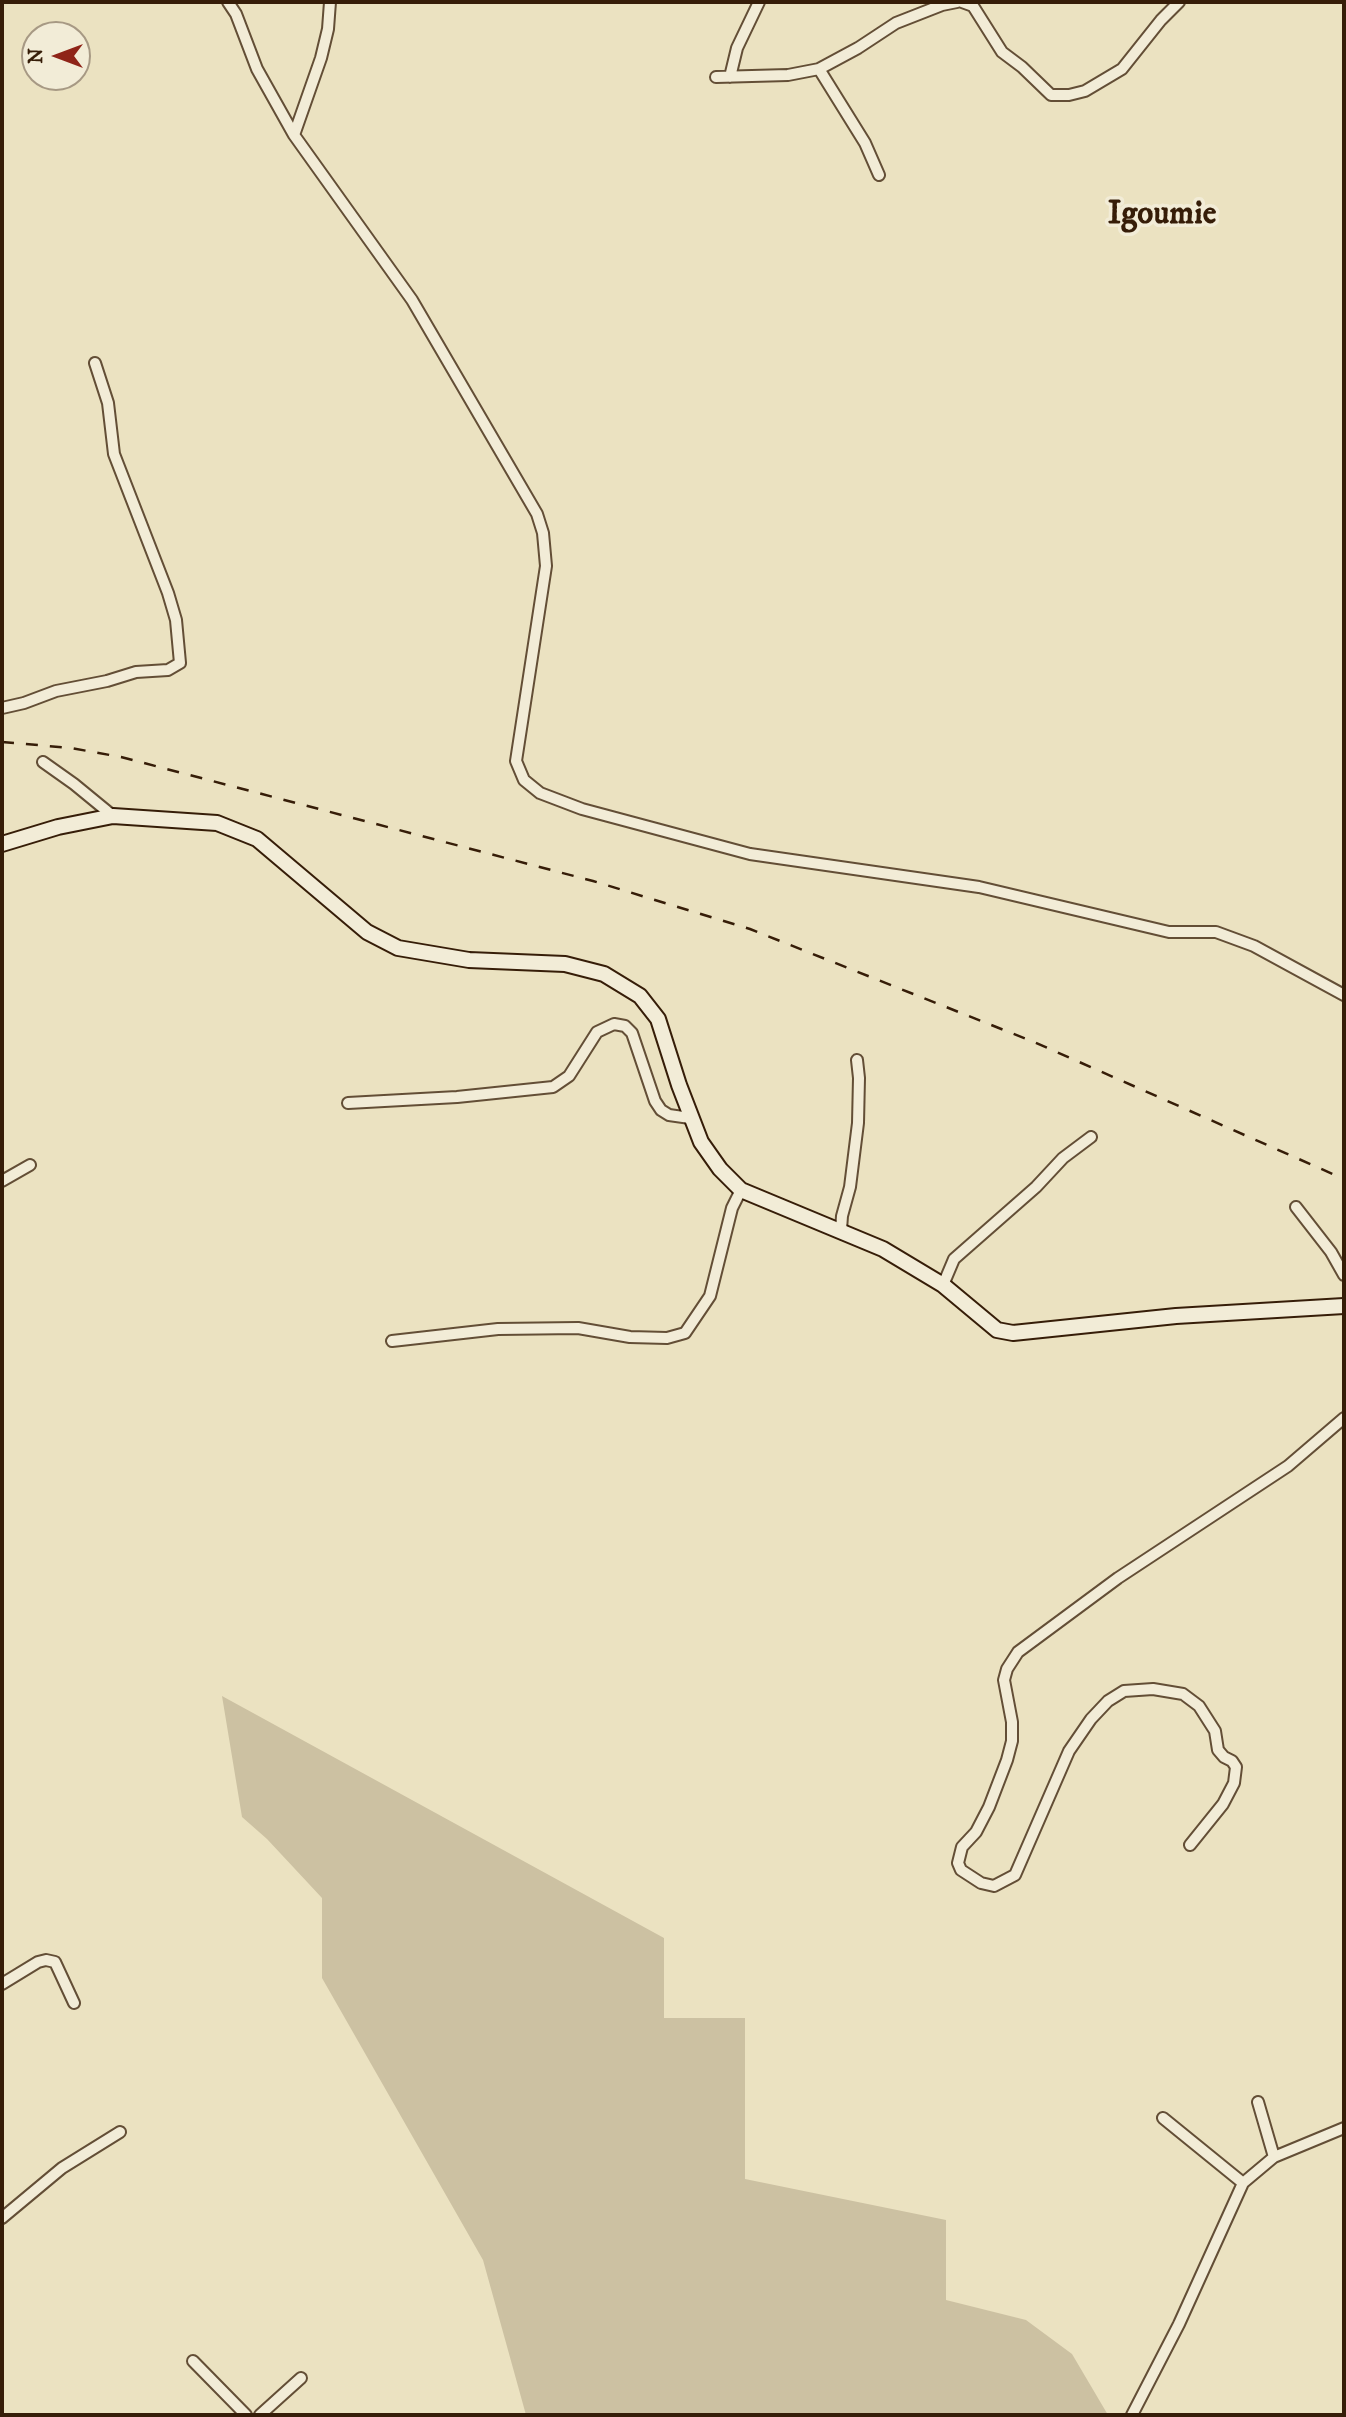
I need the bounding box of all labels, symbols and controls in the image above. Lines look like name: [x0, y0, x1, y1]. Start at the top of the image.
north arrow: [21, 21, 91, 91]
text: N: [25, 48, 48, 64]
district label: Igoumie: [1108, 196, 1216, 236]

